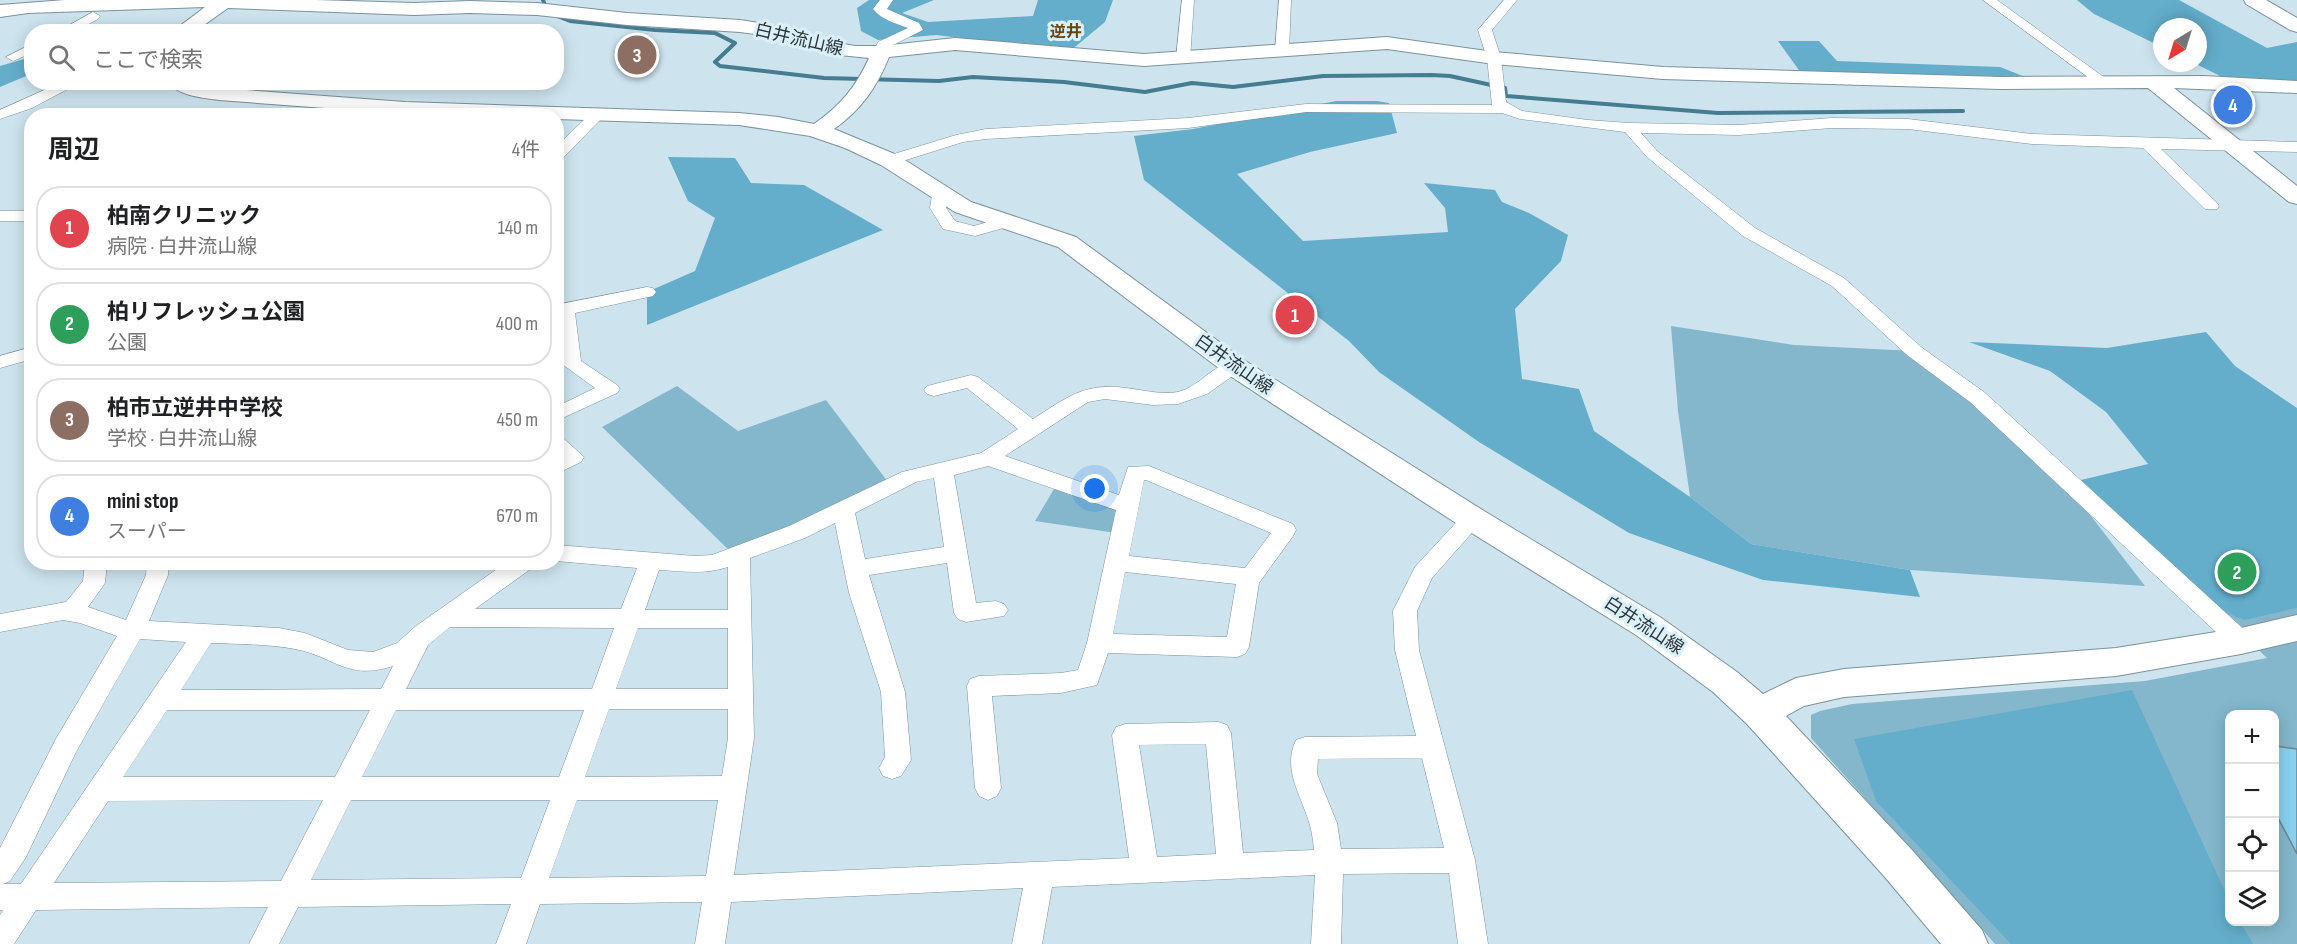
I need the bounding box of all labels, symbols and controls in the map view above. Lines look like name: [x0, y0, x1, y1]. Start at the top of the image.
north arrow: [2153, 18, 2207, 72]
street label: 白井流山線: [753, 19, 845, 60]
district label: 逆井: [1050, 22, 1082, 42]
search box: [24, 24, 564, 90]
pin: 3: [618, 32, 656, 78]
icon: search: [45, 41, 78, 74]
text: ここで検索: [93, 47, 203, 74]
pin: 4: [2214, 82, 2252, 128]
text: 周辺: [48, 135, 100, 166]
text: 4件: [512, 138, 540, 162]
text: 柏南クリニック: [107, 203, 261, 230]
text: 1: [66, 216, 73, 240]
text: 140 m: [498, 216, 538, 240]
text: 病院 · 白井流山線: [107, 235, 257, 259]
pin: 1: [1276, 292, 1314, 338]
text: 柏リフレッシュ公園: [107, 299, 305, 326]
text: 2: [65, 312, 74, 336]
text: 400 m: [496, 312, 538, 336]
street label: 白井流山線: [1191, 330, 1277, 399]
text: 公園: [107, 331, 147, 355]
text: 柏市立逆井中学校: [107, 395, 283, 422]
text: 3: [65, 408, 74, 432]
text: 450 m: [497, 408, 538, 432]
text: 学校 · 白井流山線: [107, 427, 257, 451]
your location: [1080, 474, 1109, 503]
text: mini stop: [107, 488, 178, 515]
text: 4: [65, 504, 74, 528]
text: 670 m: [496, 504, 538, 528]
text: スーパー: [107, 520, 187, 544]
pin: 2: [2218, 550, 2256, 594]
street label: 白井流山線: [1600, 592, 1687, 659]
map controls: [2225, 710, 2279, 926]
button: +: [2225, 710, 2279, 764]
button: −: [2225, 764, 2279, 818]
button: locate: [2225, 818, 2279, 872]
button: layers: [2225, 872, 2279, 926]

